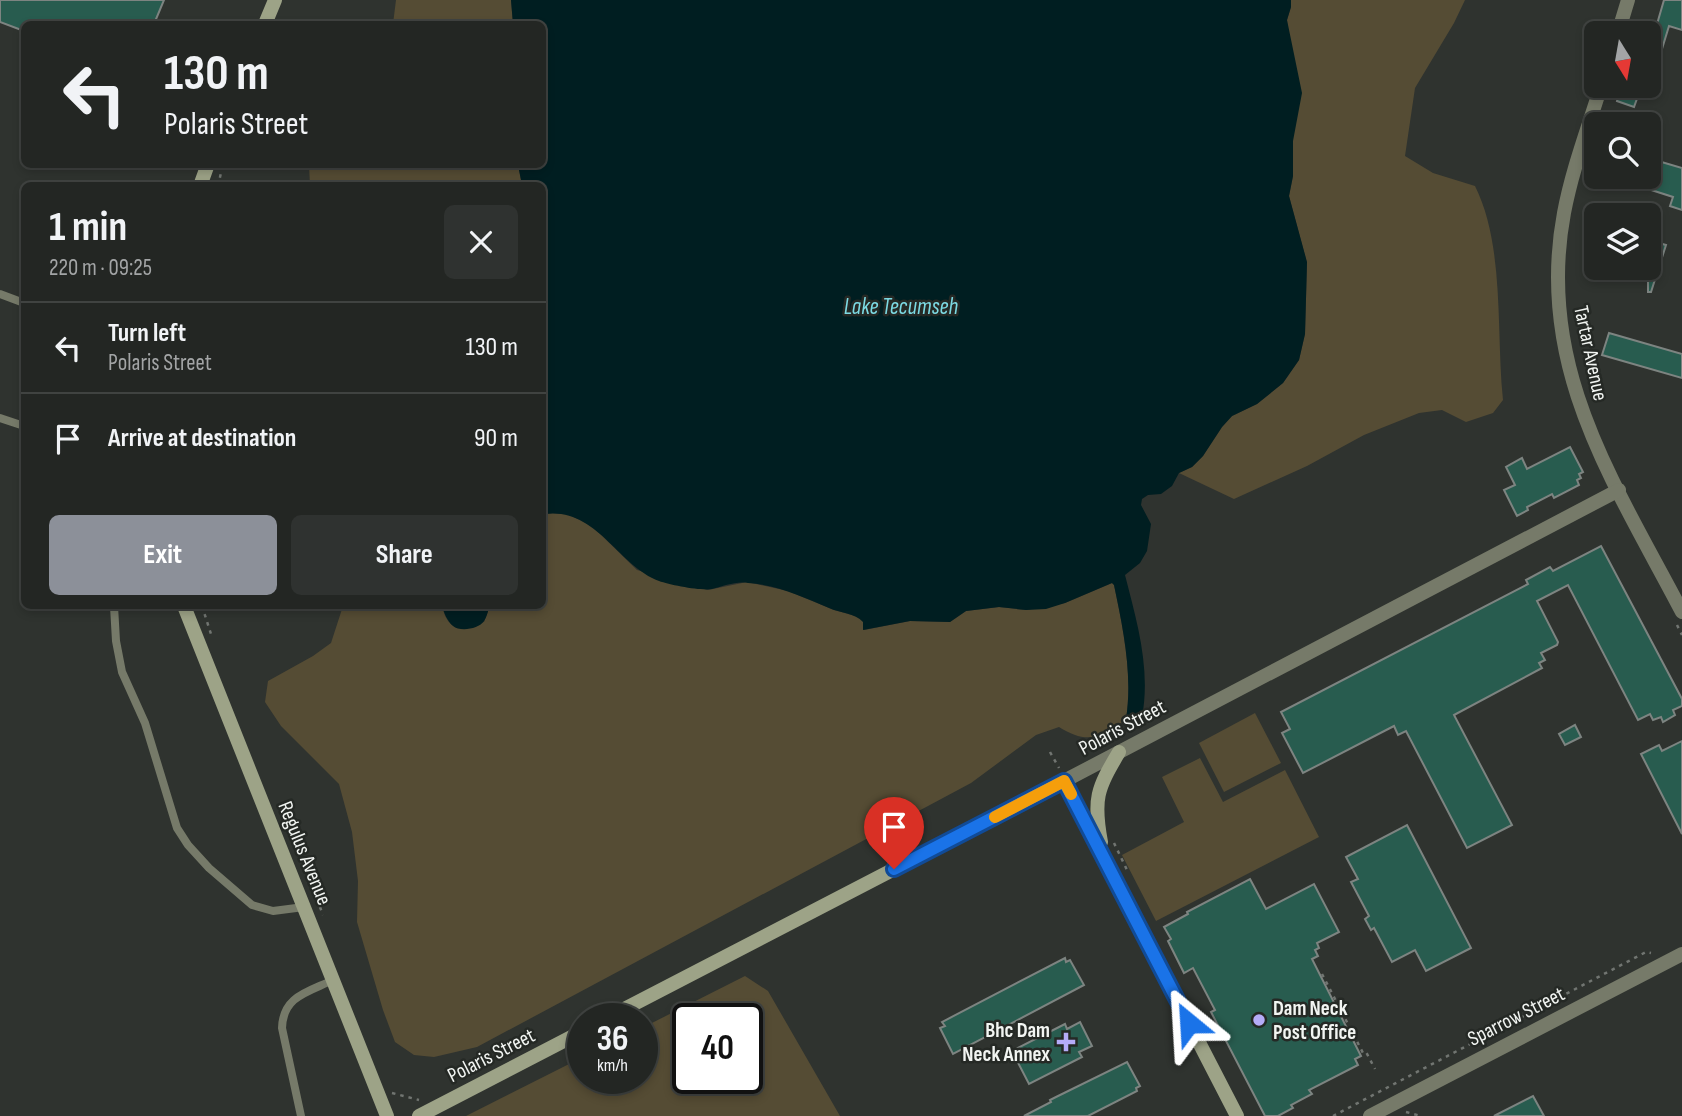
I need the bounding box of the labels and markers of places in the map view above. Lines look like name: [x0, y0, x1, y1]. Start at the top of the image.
pin: [864, 797, 924, 869]
place label: Dam Neck Post Office: [1273, 996, 1356, 1045]
marker: Dam Neck Post Office: [1251, 1012, 1267, 1028]
place label: Bhc Dam Neck Annex: [962, 1018, 1050, 1067]
marker: Bhc Dam Neck Annex: [1056, 1032, 1076, 1052]

